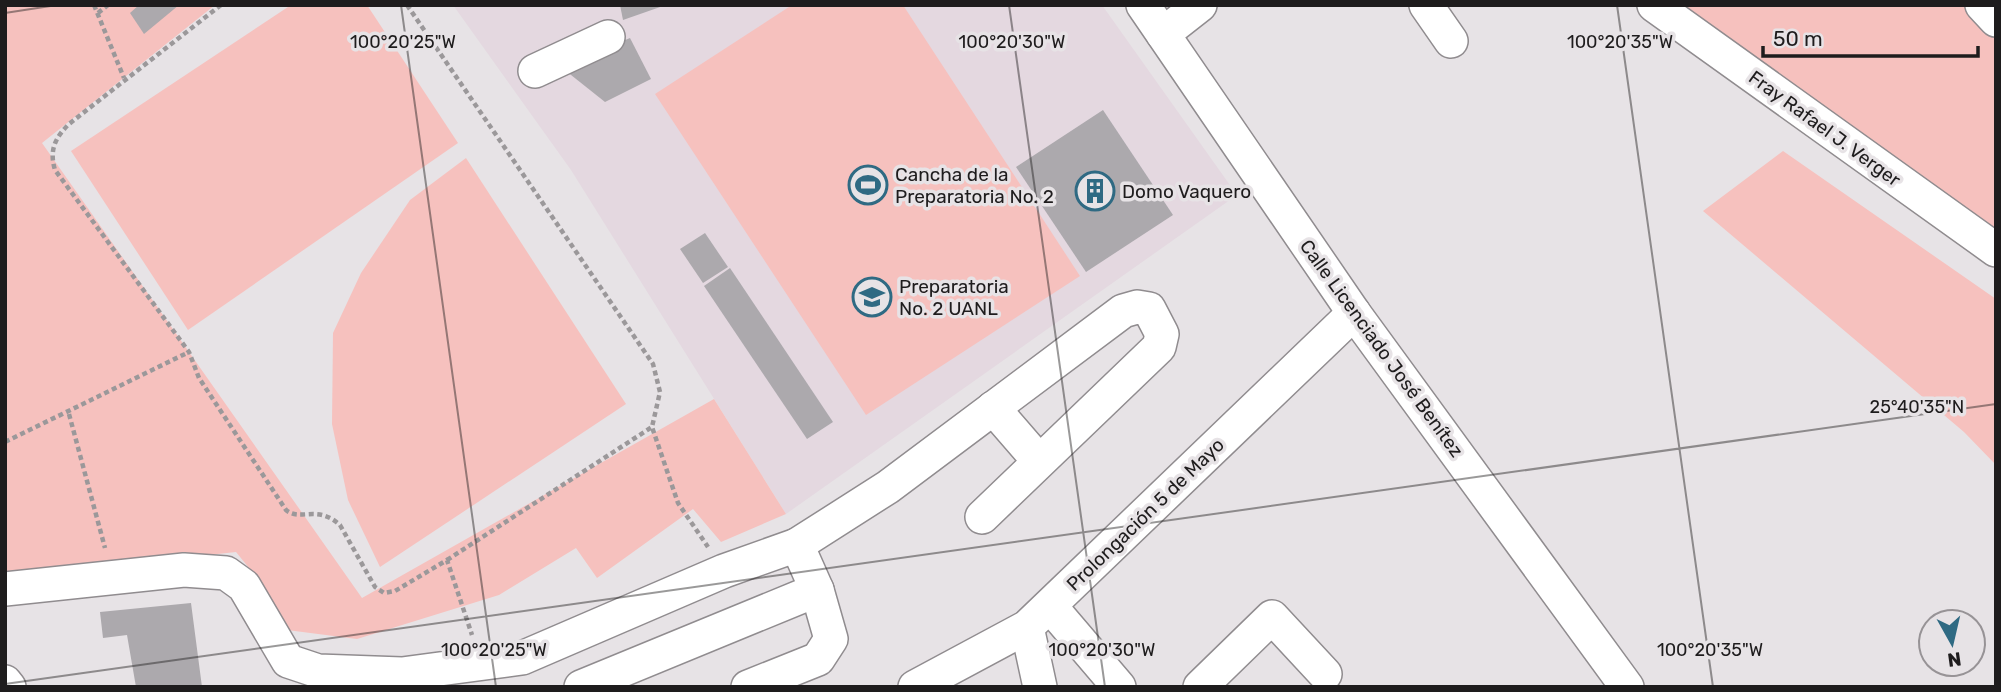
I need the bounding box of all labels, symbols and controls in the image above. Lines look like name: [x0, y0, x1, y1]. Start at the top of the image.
scale bar: [1763, 14, 1978, 58]
text: 50 m: [1773, 26, 1823, 51]
text: 100°20'25"W: [350, 31, 456, 53]
text: 100°20'30"W: [959, 31, 1065, 53]
text: 100°20'35"W: [1567, 31, 1673, 53]
street label: Fray Rafael J. Verger: [1744, 66, 1906, 192]
place label: Cancha de la Preparatoria No. 2: [895, 163, 1054, 208]
sports icon: Cancha de la Preparatoria No. 2: [847, 164, 889, 206]
building icon: Domo Vaquero: [1074, 170, 1116, 212]
place label: Domo Vaquero: [1122, 180, 1251, 203]
street label: Calle Licenciado José Benítez: [1295, 235, 1468, 462]
place label: Preparatoria No. 2 UANL: [899, 275, 1009, 320]
school or university icon: Preparatoria No. 2 UANL: [851, 276, 893, 318]
text: 25°40'35"N: [1870, 396, 1964, 418]
street label: Prolongación 5 de Mayo: [1062, 433, 1229, 596]
north arrow: [1917, 608, 1987, 678]
text: 100°20'25"W: [441, 639, 547, 661]
text: 100°20'30"W: [1049, 639, 1155, 661]
text: 100°20'35"W: [1657, 639, 1763, 661]
text: N: [1946, 647, 1963, 672]

